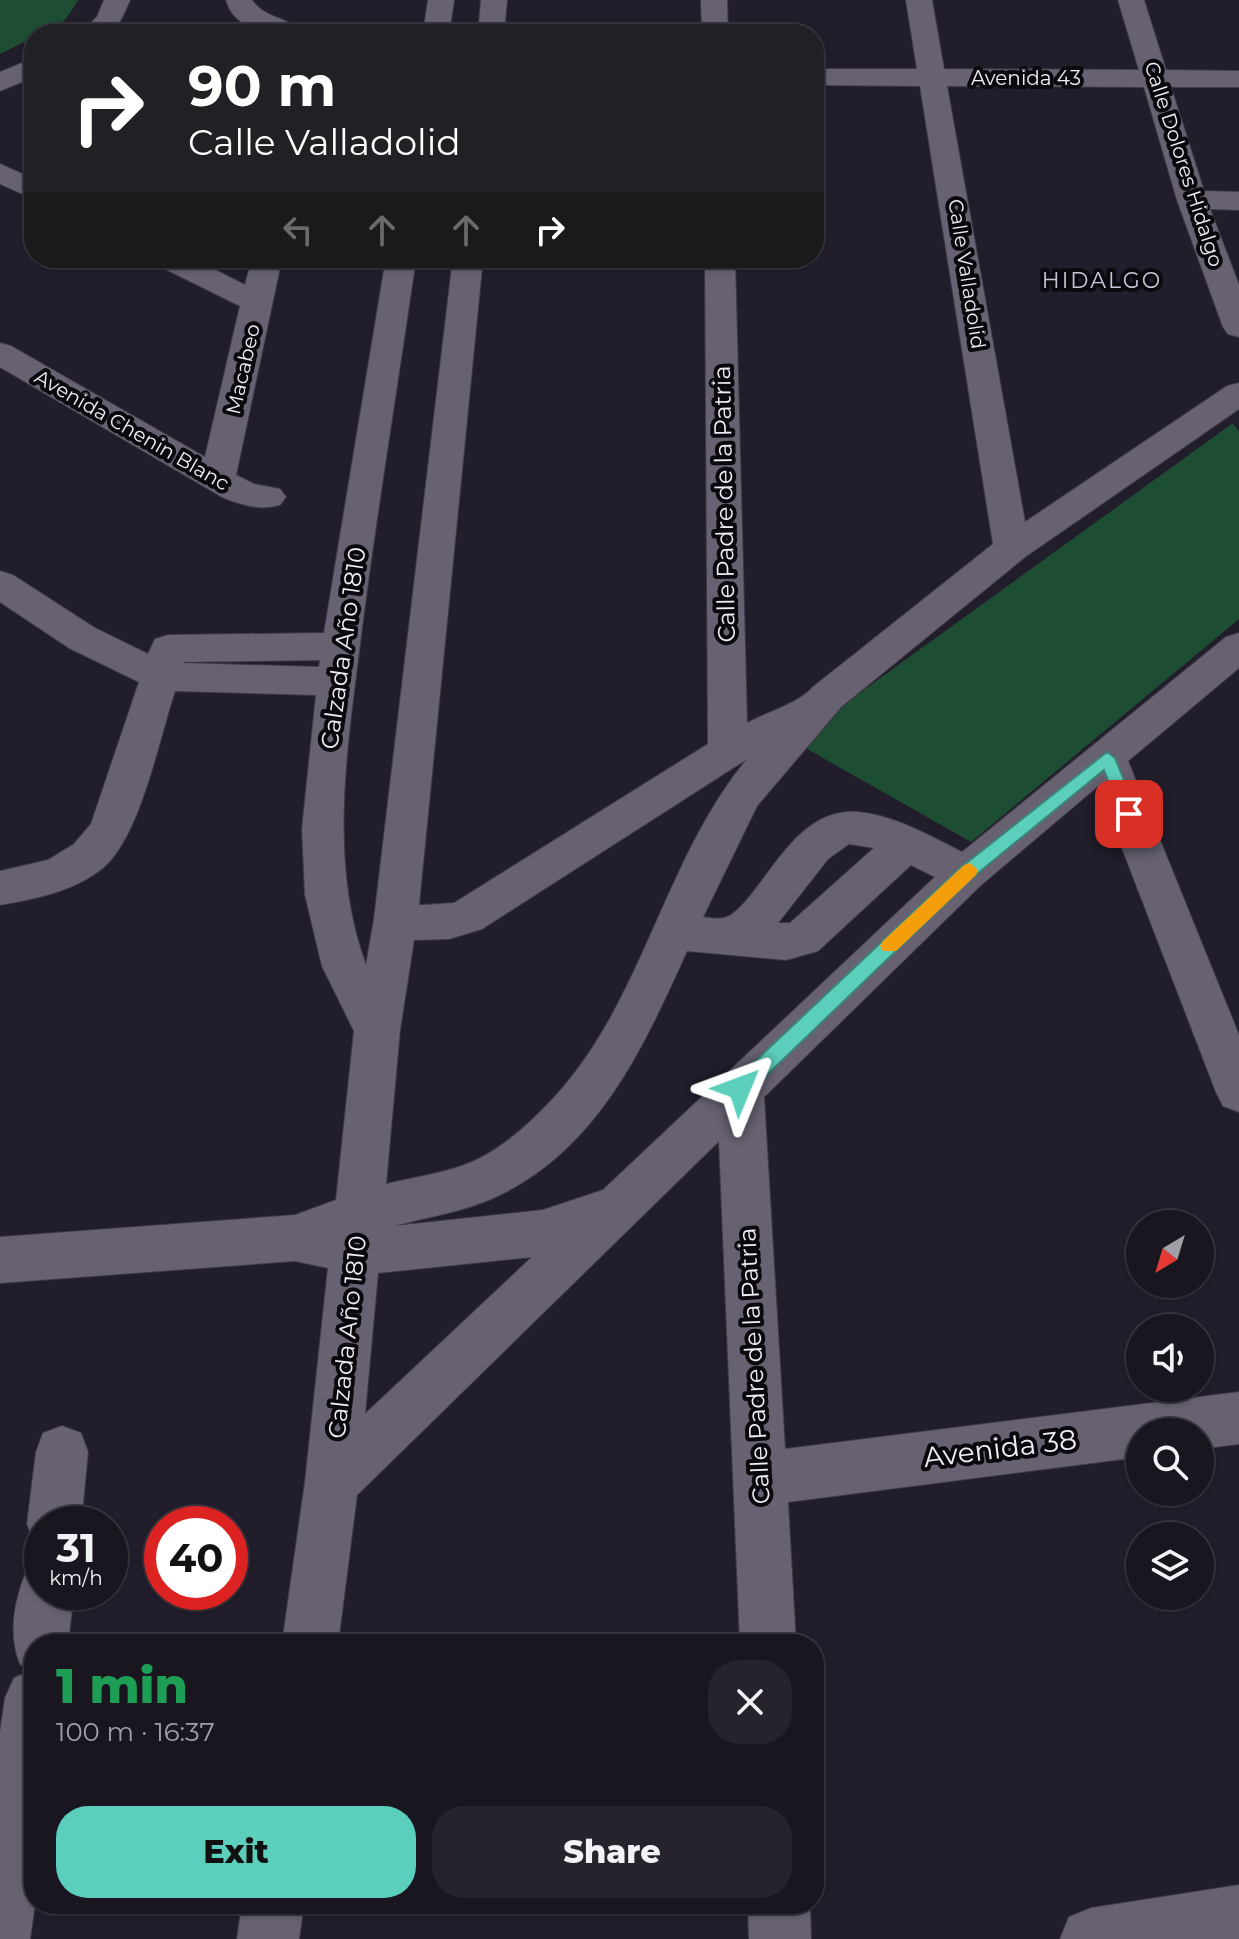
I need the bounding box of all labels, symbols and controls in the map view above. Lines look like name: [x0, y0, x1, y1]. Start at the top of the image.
text: 90 m: [188, 52, 336, 120]
icon: right: [56, 56, 160, 160]
street label: Calle Dolores Hidalgo: [1139, 58, 1229, 270]
street label: Avenida 43: [971, 66, 1081, 90]
text: Calle Valladolid: [188, 120, 461, 164]
street label: Calle Valladolid: [943, 197, 991, 351]
icon: left: [276, 208, 320, 252]
icon: ahead: [360, 208, 404, 252]
icon: ahead: [444, 208, 488, 252]
icon: right: [528, 208, 572, 252]
district label: HIDALGO: [1042, 267, 1162, 294]
street label: Macabeo: [221, 321, 265, 417]
street label: Avenida Chenin Blanc: [31, 365, 233, 495]
street label: Calle Padre de la Patria: [707, 365, 741, 643]
street label: Calzada Año 1810: [314, 545, 372, 751]
pin: [1095, 780, 1163, 848]
icon: arrive: [1107, 792, 1151, 836]
position arrow: [698, 1046, 782, 1130]
north arrow: [1126, 1210, 1214, 1298]
map controls: [1126, 1210, 1214, 1610]
street label: Calle Padre de la Patria: [732, 1227, 776, 1505]
street label: Calzada Año 1810: [322, 1234, 372, 1440]
button: sound: [1126, 1314, 1214, 1402]
button: search: [1126, 1418, 1214, 1506]
street label: Avenida 38: [922, 1422, 1078, 1474]
speed limit sign: 40: [144, 1506, 248, 1610]
button: layers: [1126, 1522, 1214, 1610]
text: 31: [56, 1523, 96, 1572]
text: km/h: [49, 1566, 103, 1590]
text: 1 min: [56, 1657, 188, 1715]
button: close: [708, 1660, 792, 1744]
text: 100 m · 16:37: [56, 1716, 215, 1748]
button: Exit: [56, 1806, 416, 1898]
button: Share: [432, 1806, 792, 1898]

